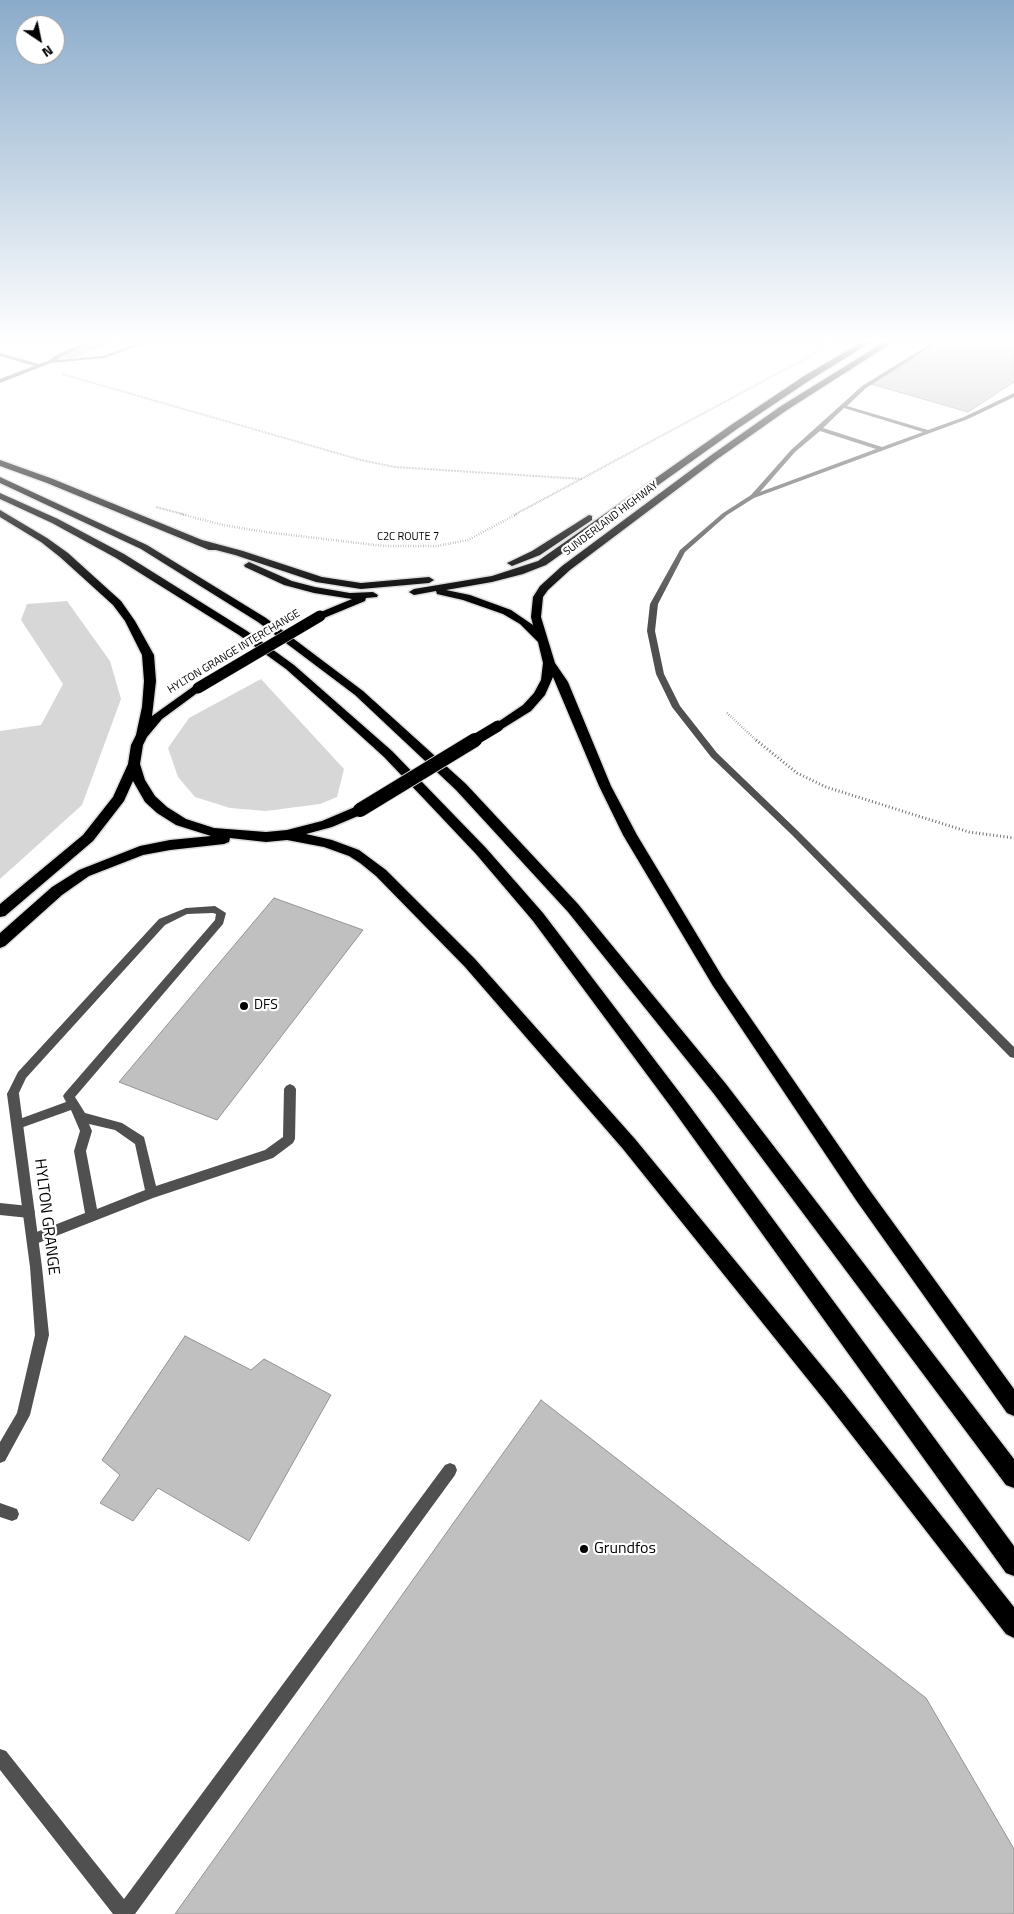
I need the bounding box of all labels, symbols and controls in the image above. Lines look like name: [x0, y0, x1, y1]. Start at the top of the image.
north arrow: [15, 15, 65, 65]
text: N: [38, 41, 58, 63]
street label: SUNDERLAND HIGHWAY: [561, 479, 661, 559]
street label: C2C ROUTE 7: [377, 530, 439, 544]
street label: HYLTON GRANGE INTERCHANGE: [165, 607, 303, 697]
place label: DFS: [254, 998, 278, 1014]
marker: DFS: [238, 1000, 250, 1012]
street label: HYLTON GRANGE: [29, 1158, 63, 1276]
place label: Grundfos: [594, 1539, 656, 1559]
marker: Grundfos: [578, 1543, 590, 1555]

